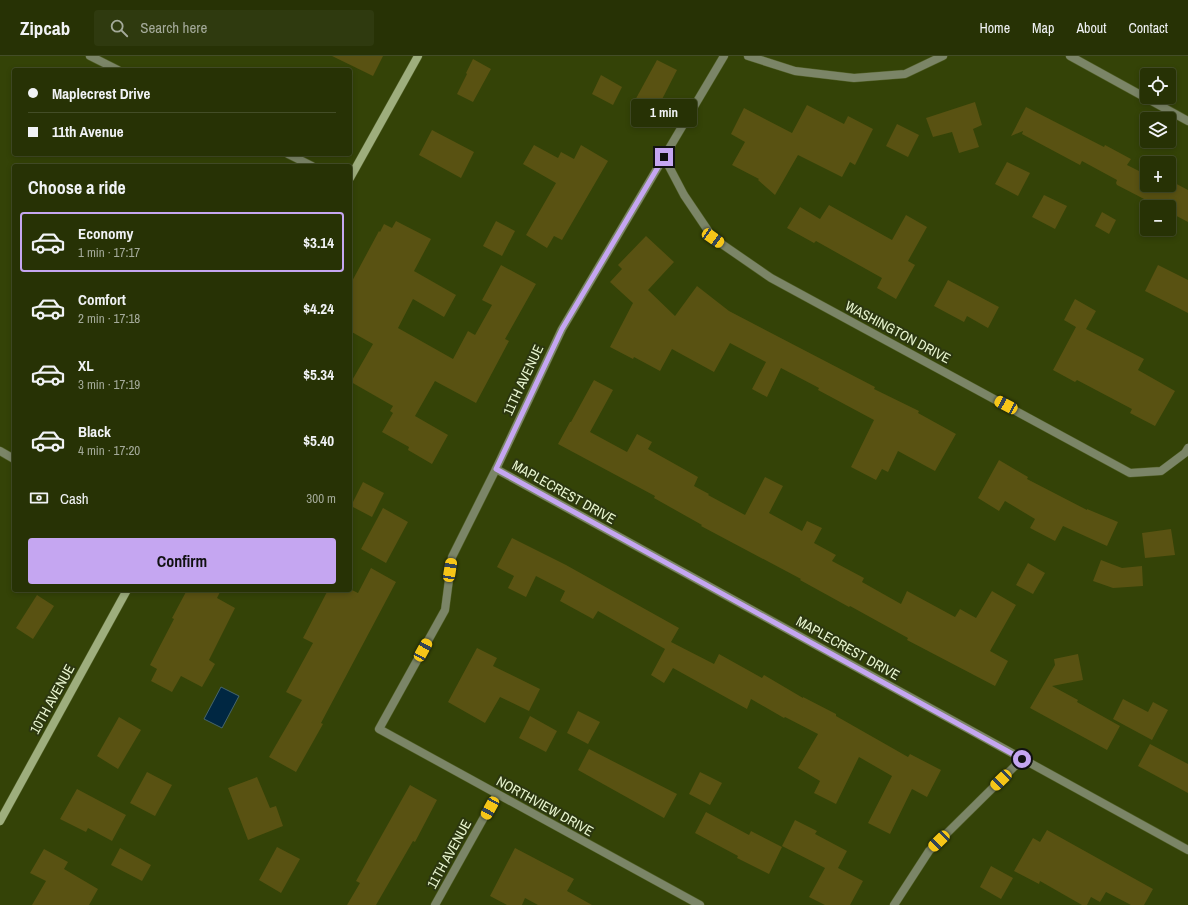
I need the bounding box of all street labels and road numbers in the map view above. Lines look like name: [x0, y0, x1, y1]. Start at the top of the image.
street label: WASHINGTON DRIVE: [842, 297, 954, 367]
street label: 11TH AVENUE: [499, 342, 547, 418]
street label: MAPLECREST DRIVE: [509, 456, 619, 528]
street label: MAPLECREST DRIVE: [793, 612, 903, 684]
street label: 10TH AVENUE: [25, 661, 79, 737]
street label: NORTHVIEW DRIVE: [493, 772, 597, 840]
street label: 11TH AVENUE: [423, 816, 475, 892]

